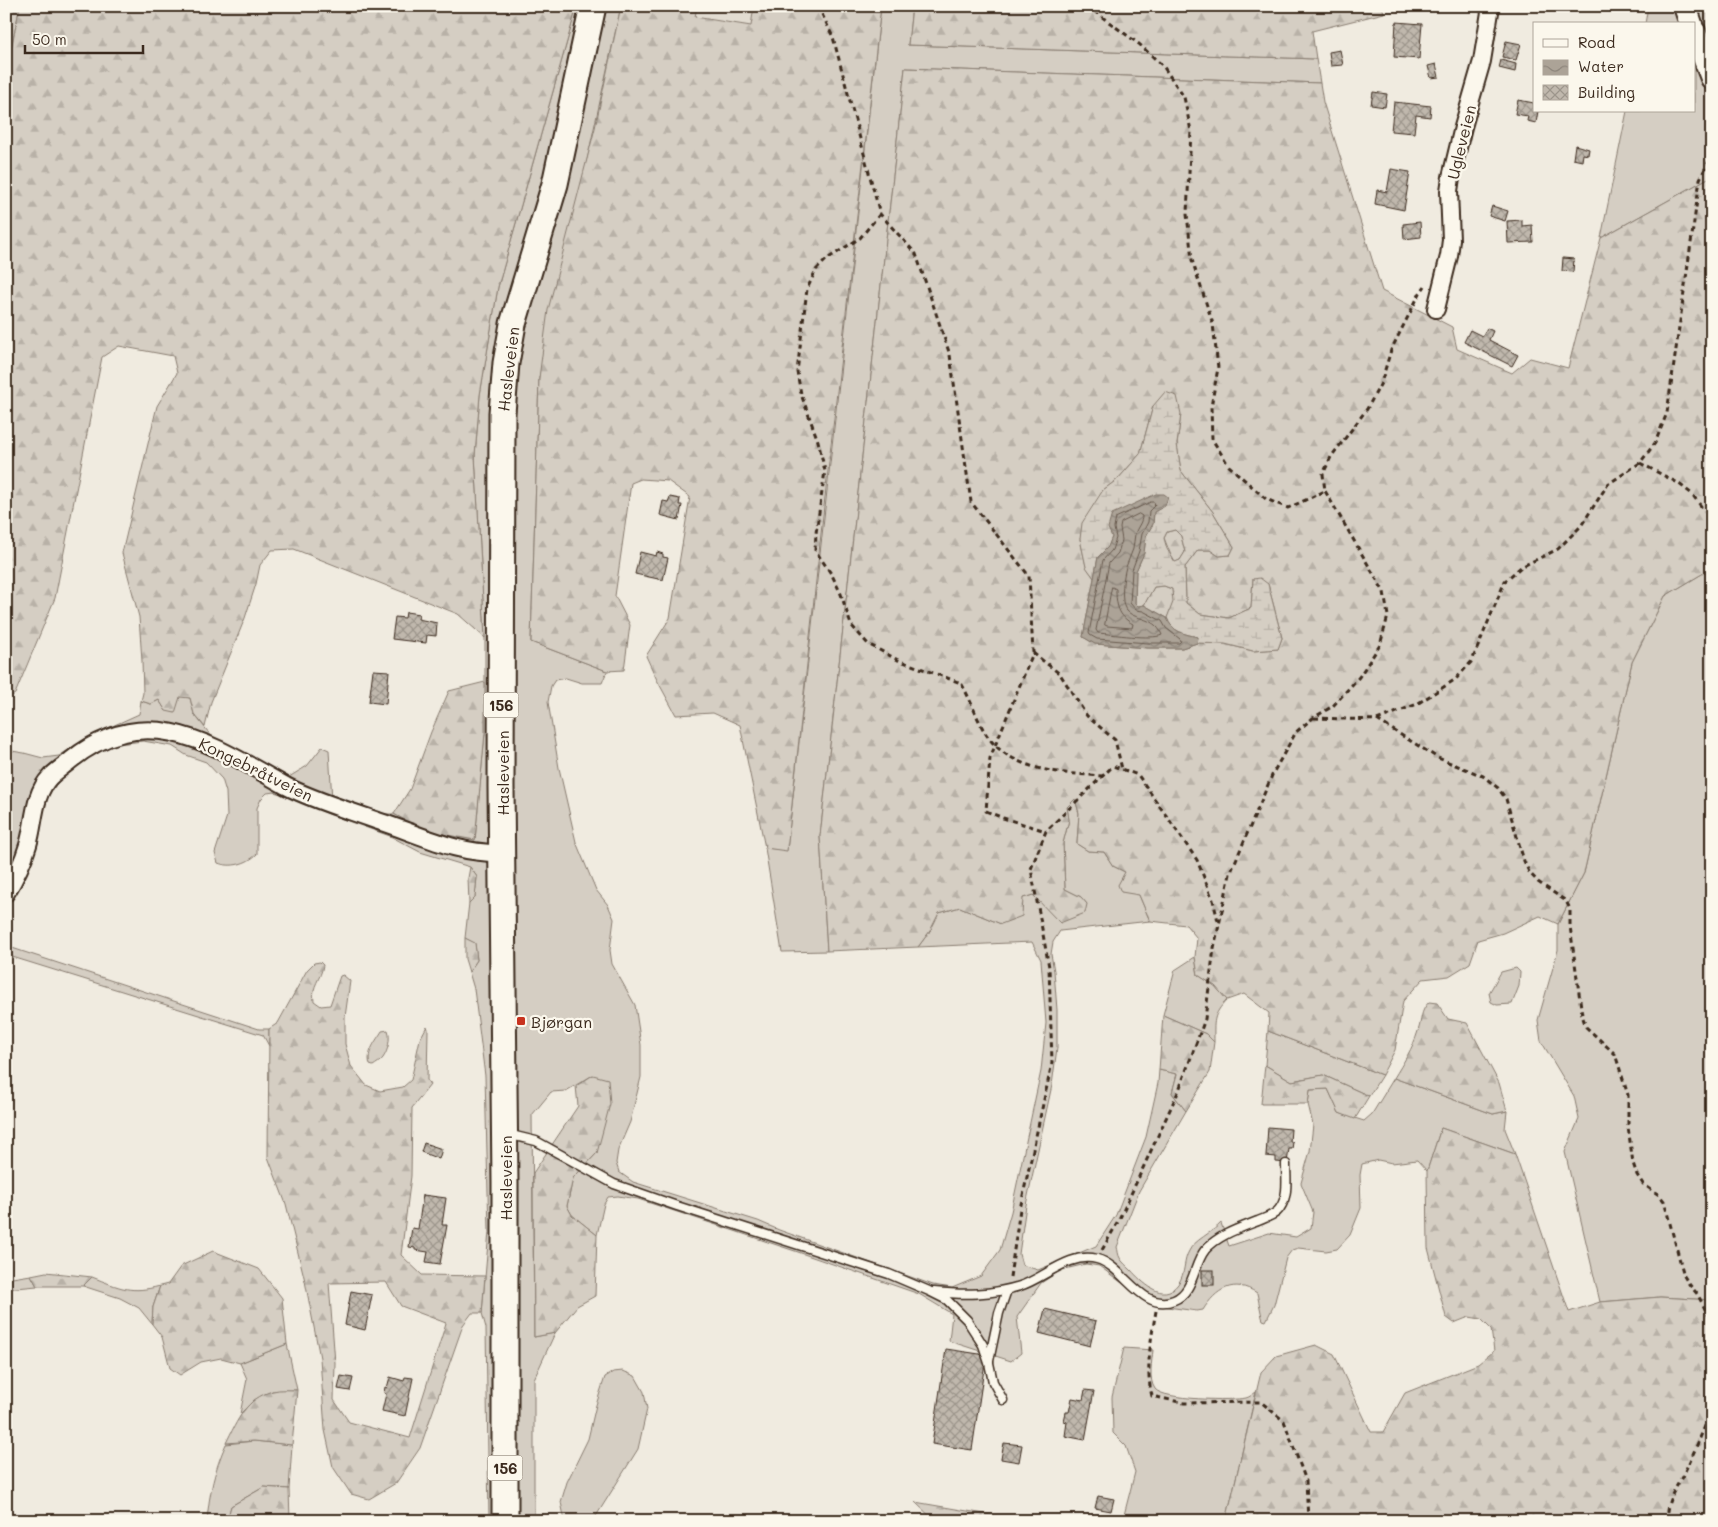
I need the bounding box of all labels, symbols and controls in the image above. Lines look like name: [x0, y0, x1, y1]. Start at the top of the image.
scale bar: [25, 22, 142, 54]
legend: [1533, 22, 1696, 112]
text: 50 m: [32, 29, 67, 49]
text: Road: [1578, 32, 1615, 52]
text: Water: [1578, 56, 1624, 76]
text: Building: [1578, 82, 1635, 102]
street label: Ugleveien: [1442, 103, 1480, 181]
street label: Hasleveien: [492, 325, 524, 413]
road number: 156: [484, 692, 518, 718]
street label: Hasleveien: [492, 730, 513, 816]
street label: Kongebråtveien: [195, 732, 317, 806]
place label: Bjørgan: [531, 1011, 592, 1032]
marker: Bjørgan: [515, 1015, 527, 1027]
street label: Hasleveien: [495, 1135, 516, 1221]
road number: 156: [488, 1456, 522, 1480]

